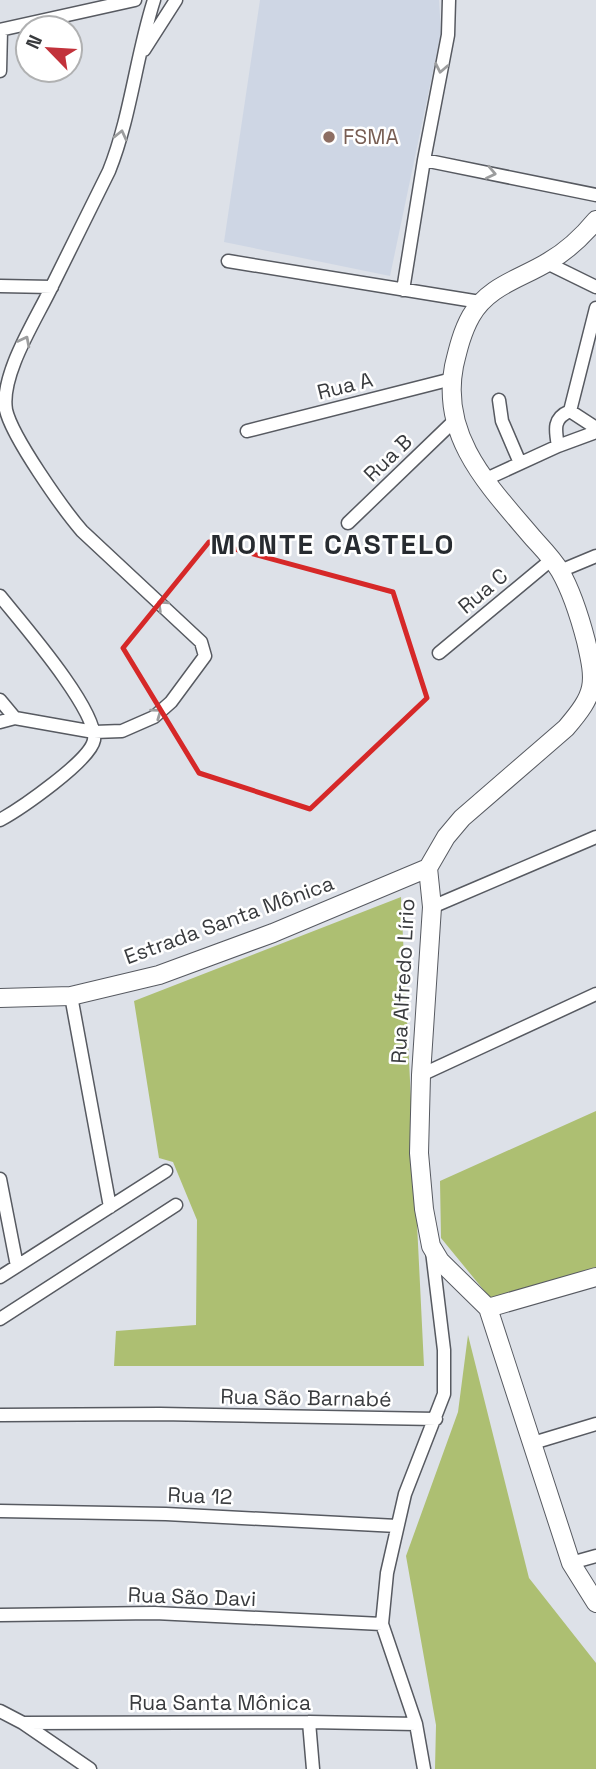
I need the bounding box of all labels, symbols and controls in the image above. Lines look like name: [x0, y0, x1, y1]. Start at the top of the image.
north arrow: [14, 14, 84, 84]
text: N: [20, 31, 48, 53]
one-way arrow: [435, 62, 450, 74]
place label: FSMA: [343, 123, 399, 150]
one-way arrow: [113, 129, 128, 141]
marker: FSMA: [321, 129, 337, 145]
one-way arrow: [485, 165, 497, 180]
one-way arrow: [16, 336, 30, 348]
street label: Rua A: [314, 366, 376, 405]
street label: Rua B: [358, 428, 418, 487]
district label: MONTE CASTELO: [211, 526, 455, 562]
street label: Rua C: [452, 562, 513, 619]
one-way arrow: [157, 601, 170, 613]
one-way arrow: [150, 709, 162, 721]
street label: Estrada Santa Mônica: [120, 869, 337, 970]
street label: Rua Alfredo Lírio: [385, 898, 420, 1064]
street label: Rua São Barnabé: [220, 1383, 392, 1412]
street label: Rua 12: [167, 1481, 233, 1510]
street label: Rua São Davi: [127, 1581, 257, 1612]
street label: Rua Santa Mônica: [129, 1689, 311, 1716]

